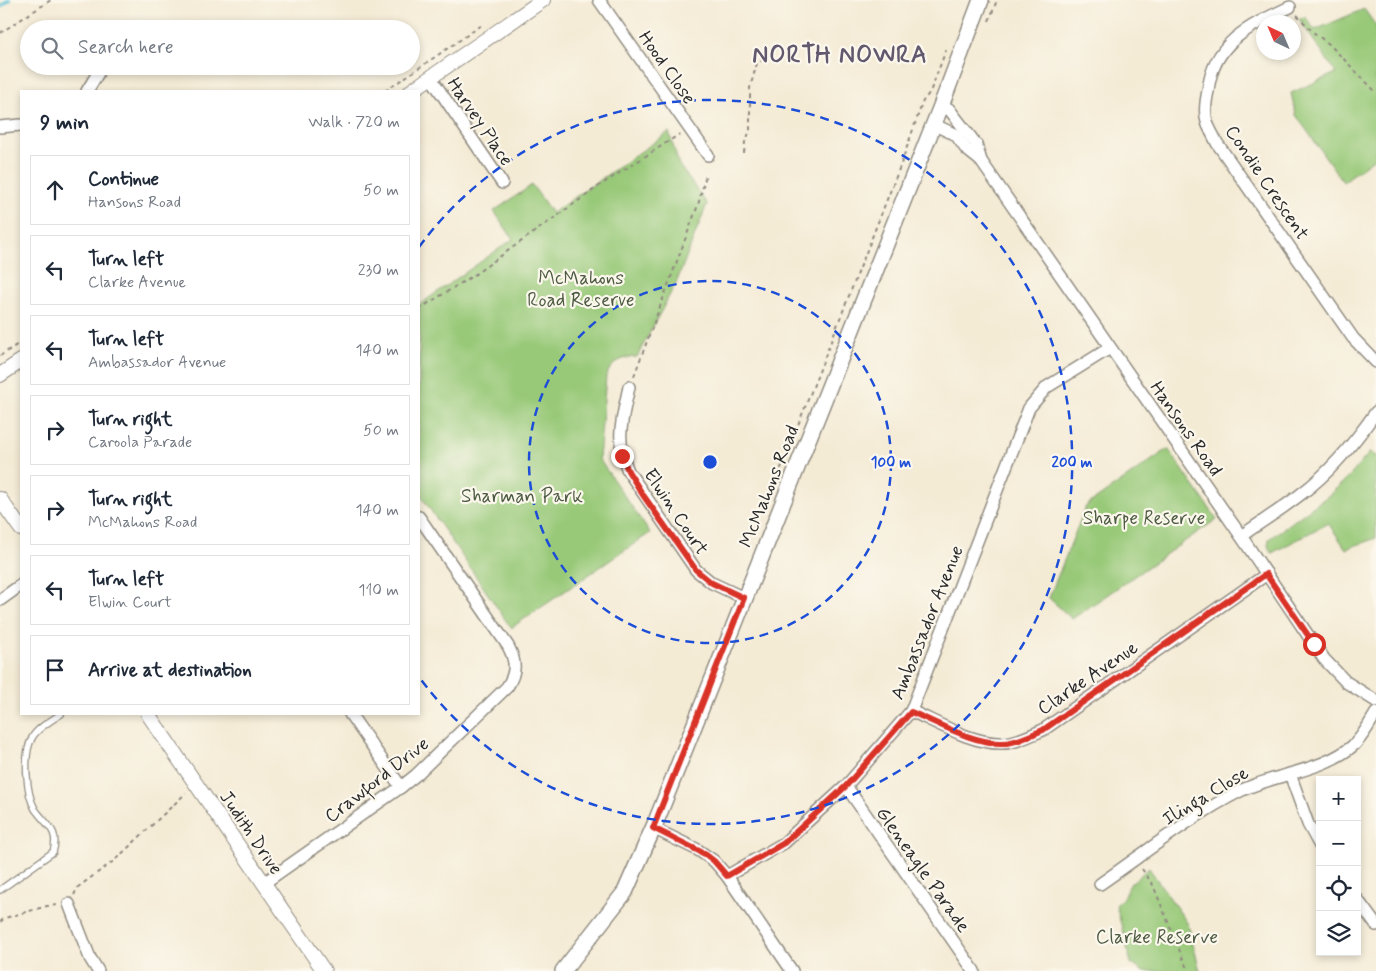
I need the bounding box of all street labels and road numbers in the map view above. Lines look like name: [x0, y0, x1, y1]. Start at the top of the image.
street label: Hood Close: [632, 26, 701, 110]
street label: Harvey Place: [440, 73, 519, 172]
street label: Condie Crescent: [1219, 121, 1314, 245]
street label: Hansons Road: [1144, 376, 1228, 481]
street label: McMahons Road: [734, 422, 805, 551]
street label: Elwin Court: [638, 464, 714, 560]
street label: Ambassador Avenue: [885, 542, 970, 703]
street label: Clarke Avenue: [1033, 635, 1143, 721]
street label: Crawford Drive: [320, 732, 436, 831]
street label: Ilinga Close: [1158, 761, 1255, 834]
street label: Judith Drive: [213, 786, 288, 880]
street label: Gleneagle Parade: [869, 802, 976, 938]

